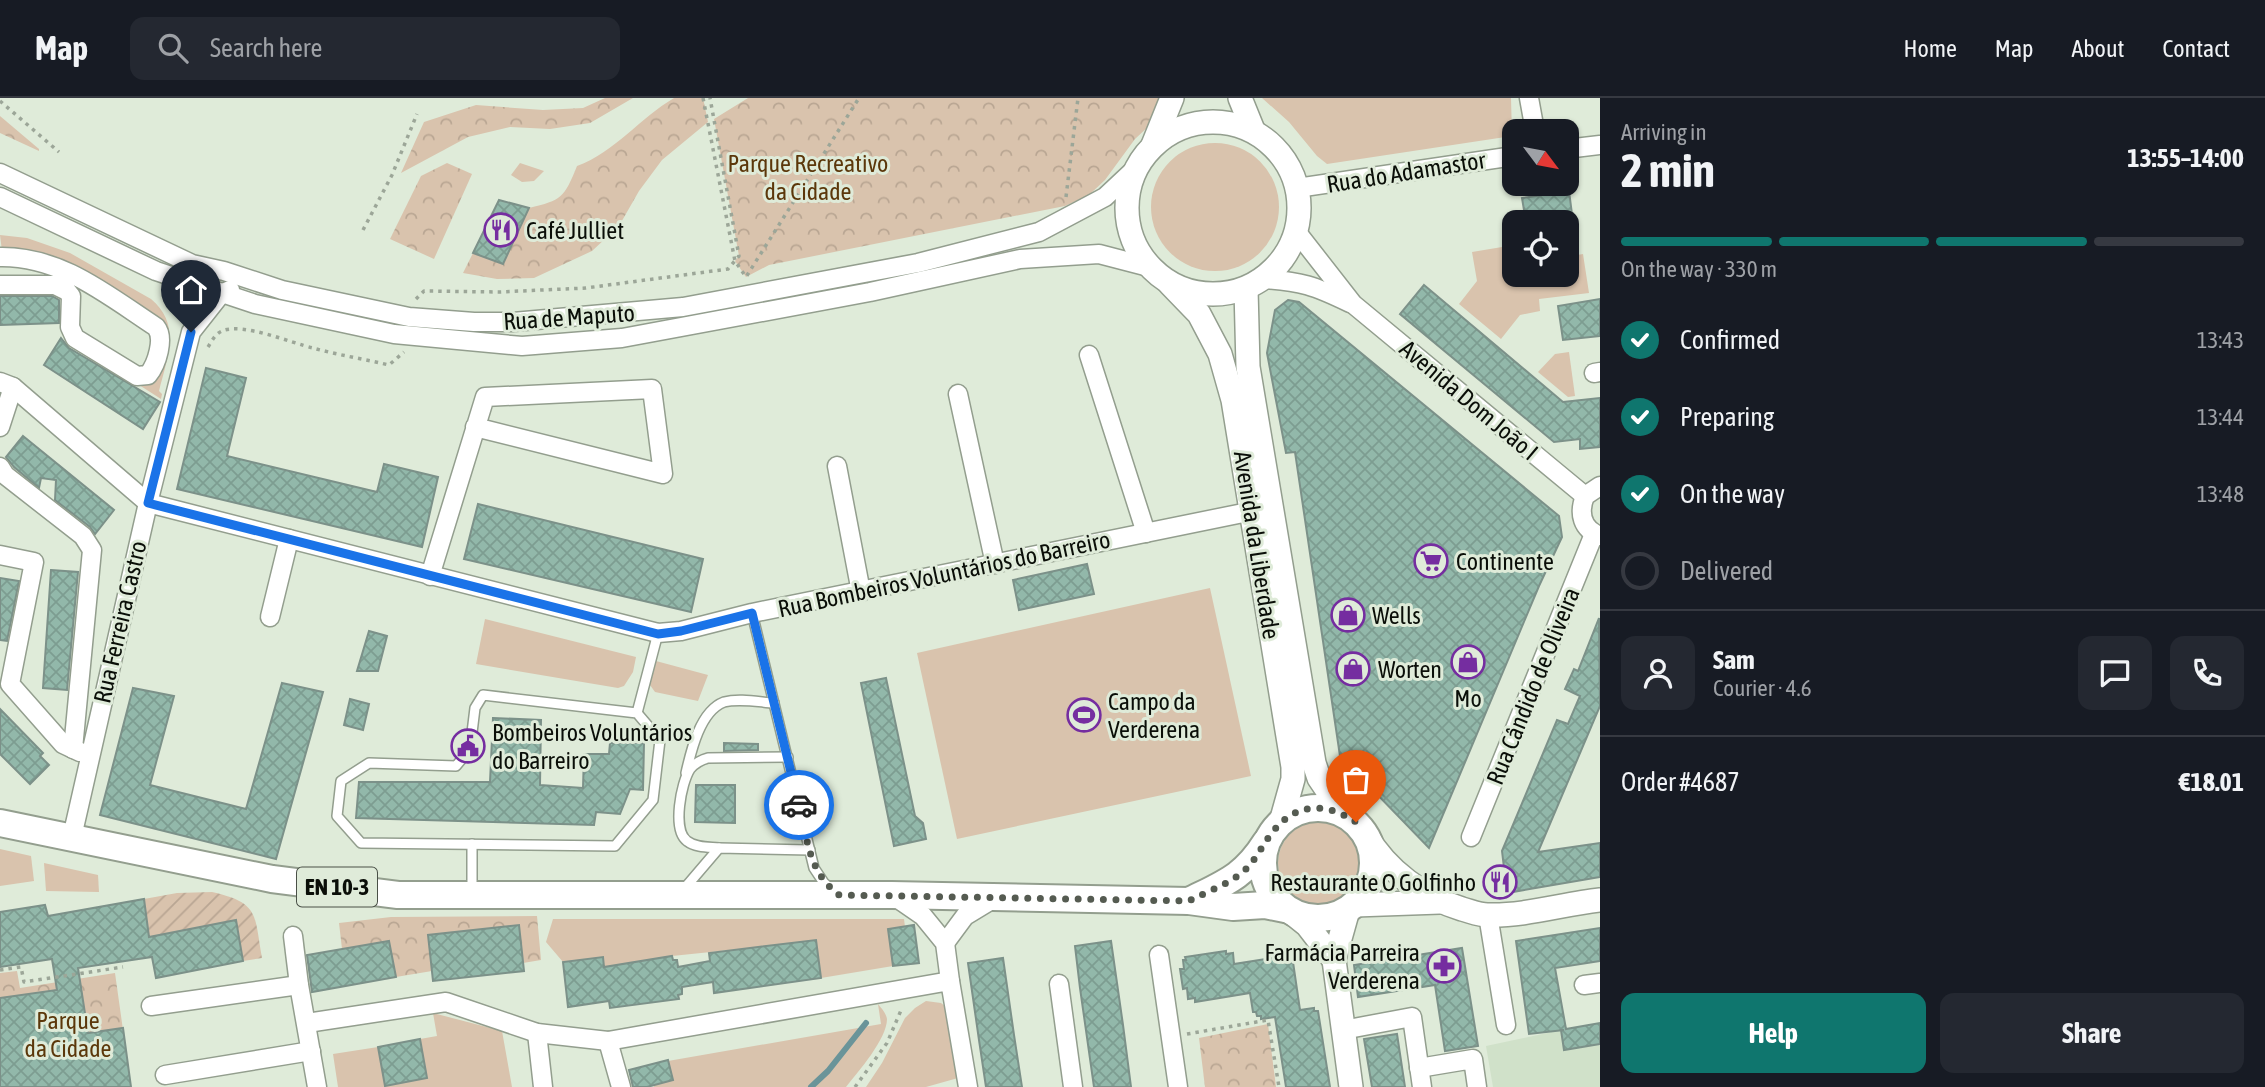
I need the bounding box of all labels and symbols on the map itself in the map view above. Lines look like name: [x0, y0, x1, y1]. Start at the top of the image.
north arrow: [1502, 119, 1578, 196]
street label: Rua do Adamastor: [1325, 146, 1488, 198]
park label: Parque Recreativo da Cidade: [728, 150, 888, 205]
restaurant icon: Café Julliet: [482, 211, 520, 249]
place label: Café Julliet: [526, 217, 624, 244]
pin: [161, 260, 221, 332]
street label: Rua de Maputo: [502, 299, 636, 335]
street label: Avenida Dom João I: [1395, 335, 1543, 465]
street label: Avenida da Liberdade: [1229, 449, 1285, 641]
street label: Rua Bombeiros Voluntários do Barreiro: [775, 526, 1113, 622]
street label: Rua Ferreira Castro: [88, 538, 152, 706]
supermarket icon: Continente: [1412, 542, 1450, 580]
place label: Continente: [1456, 548, 1554, 575]
street label: Rua Cândido de Oliveira: [1481, 584, 1585, 788]
shop icon: Wells: [1329, 596, 1367, 634]
place label: Wells: [1372, 602, 1421, 629]
shop icon: Mo: [1449, 643, 1487, 681]
shop icon: Worten: [1334, 650, 1372, 688]
place label: Worten: [1378, 656, 1442, 683]
place label: Mo: [1454, 685, 1482, 712]
place label: Campo da Verderena: [1108, 688, 1200, 743]
sports icon: Campo da Verderena: [1065, 696, 1103, 734]
place label: Bombeiros Voluntários do Barreiro: [492, 719, 692, 774]
public building icon: Bombeiros Voluntários do Barreiro: [449, 727, 487, 765]
pin: [1326, 750, 1386, 822]
courier: [764, 770, 834, 840]
restaurant icon: Restaurante O Golfinho: [1481, 863, 1519, 901]
road number: EN 10-3: [297, 867, 377, 906]
place label: Restaurante O Golfinho: [1270, 869, 1476, 896]
place label: Farmácia Parreira Verderena: [1265, 939, 1420, 994]
pharmacy icon: Farmácia Parreira Verderena: [1425, 947, 1463, 985]
park label: Parque da Cidade: [25, 1007, 111, 1062]

